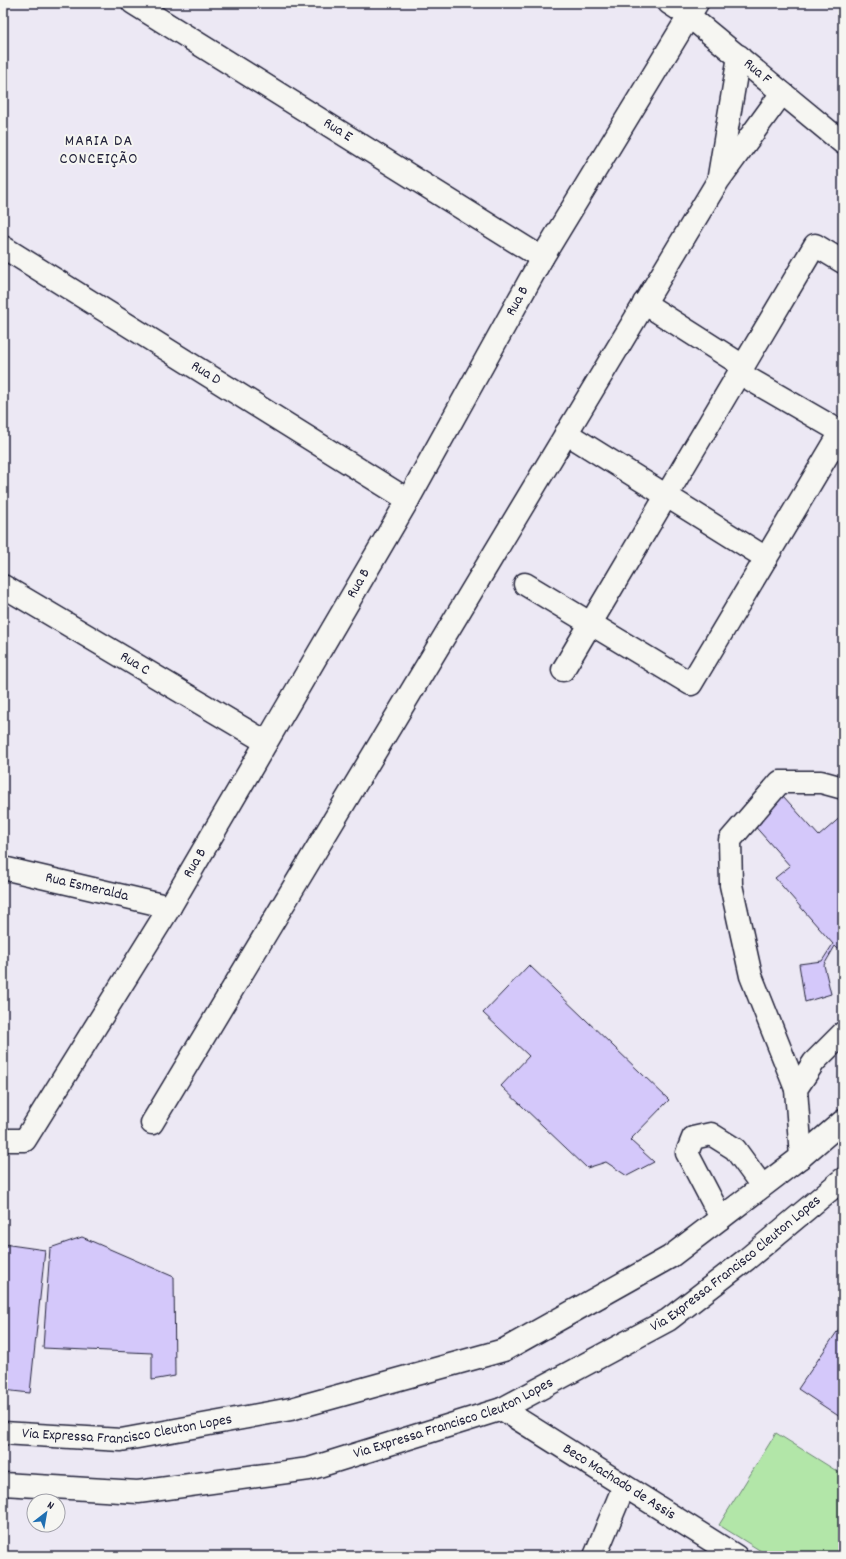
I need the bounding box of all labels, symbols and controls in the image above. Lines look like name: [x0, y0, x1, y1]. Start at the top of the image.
street label: Rua F: [738, 54, 776, 91]
street label: Rua E: [319, 113, 357, 148]
district label: MARIA DA CONCEIÇÃO: [59, 130, 139, 171]
street label: Rua B: [501, 282, 535, 320]
street label: Rua D: [186, 356, 225, 392]
street label: Rua B: [342, 565, 376, 603]
street label: Rua C: [115, 647, 154, 682]
street label: Rua B: [178, 844, 213, 882]
street label: Rua Esmeralda: [43, 867, 131, 908]
street label: Via Expressa Francisco Cleuton Lopes: [647, 1190, 826, 1338]
street label: Via Expressa Francisco Cleuton Lopes: [351, 1372, 558, 1465]
street label: Via Expressa Francisco Cleuton Lopes: [21, 1409, 234, 1451]
street label: Beco Machado de Assis: [558, 1439, 680, 1526]
north arrow: [26, 1493, 66, 1533]
text: N: [44, 1498, 57, 1515]

